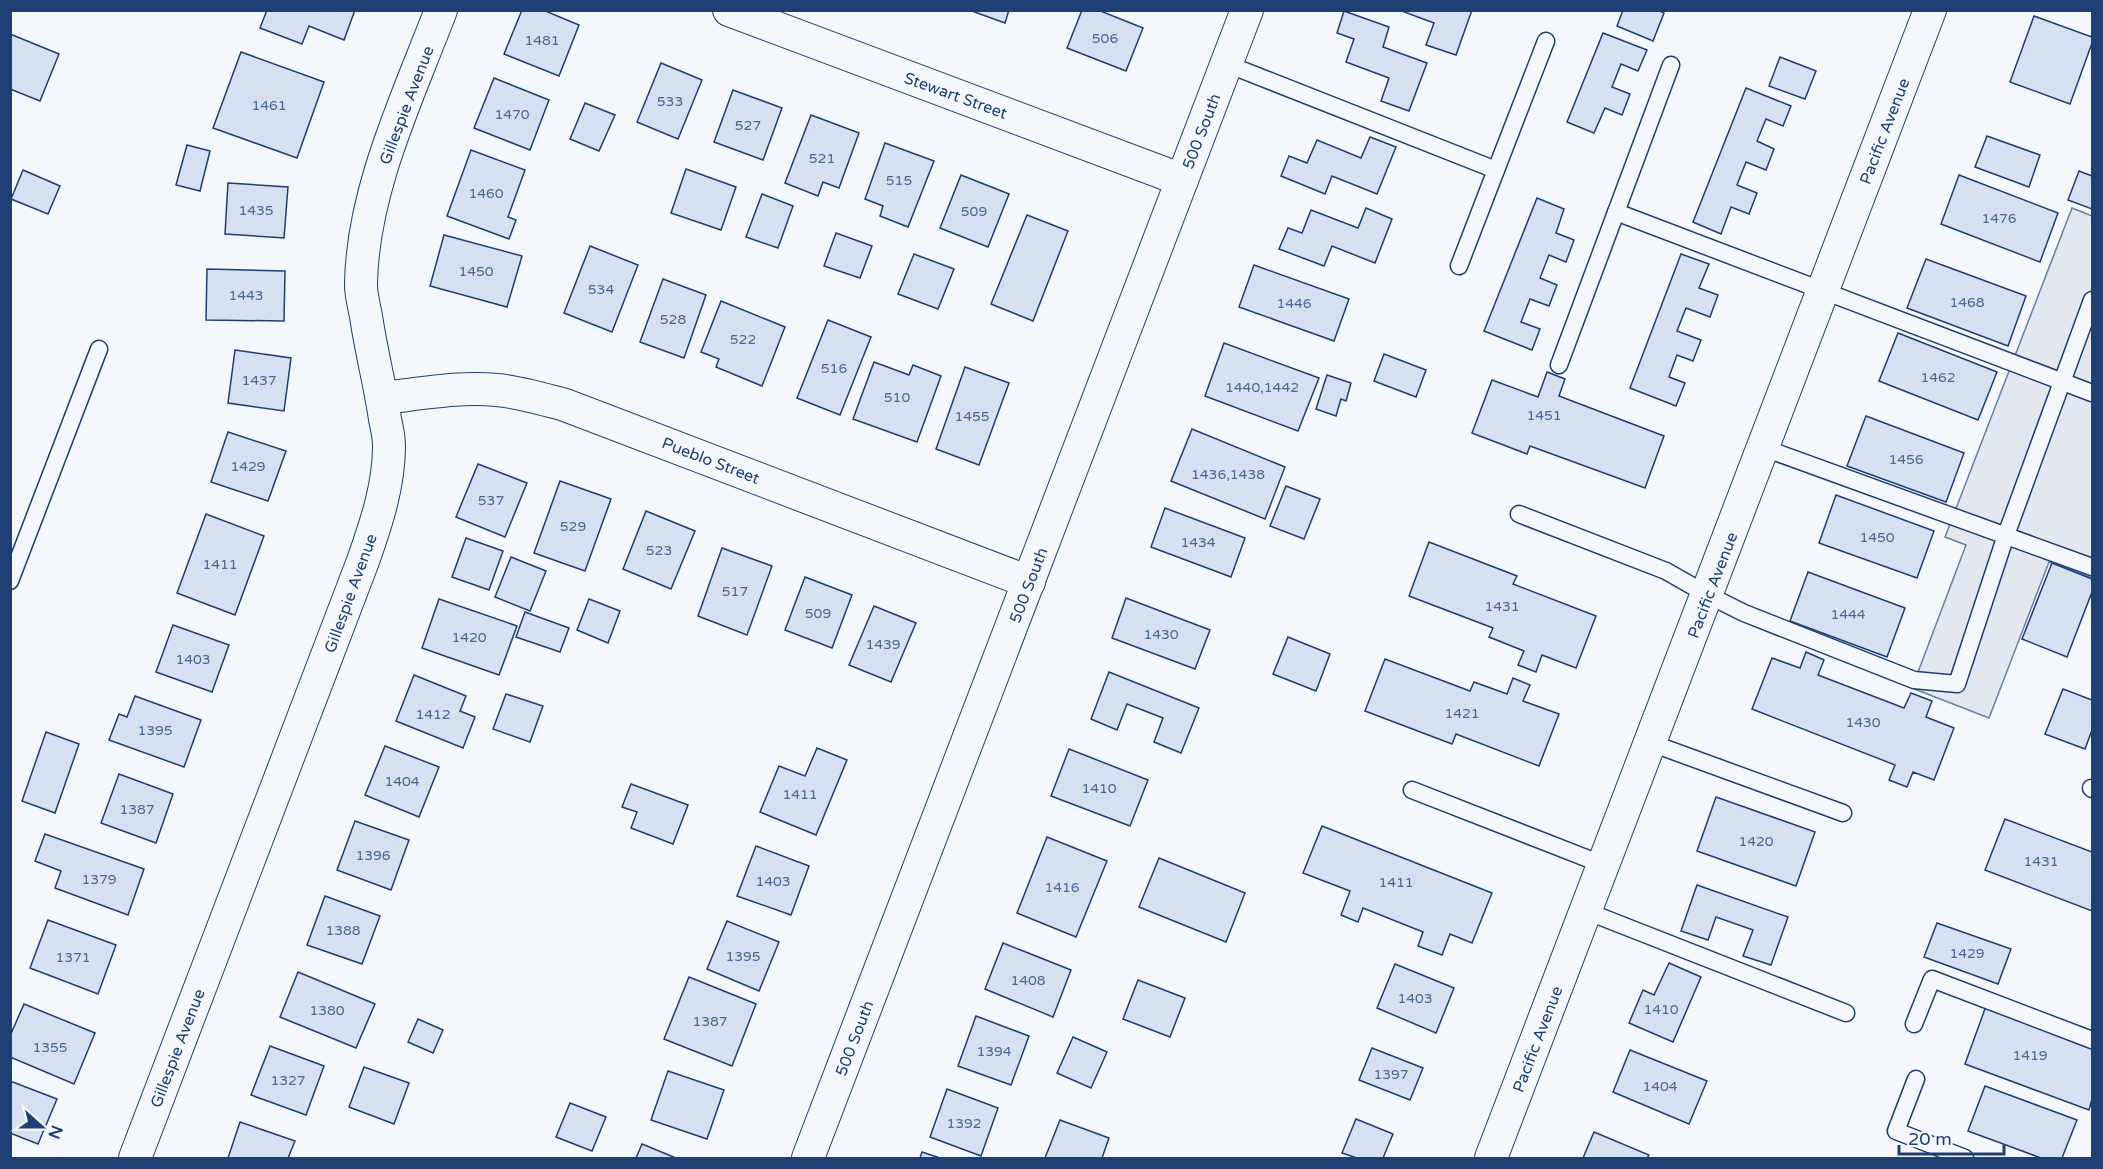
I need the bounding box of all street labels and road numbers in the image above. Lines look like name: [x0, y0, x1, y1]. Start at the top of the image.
street label: Gillespie Avenue: [375, 43, 439, 167]
street label: Stewart Street: [901, 68, 1010, 124]
street label: Pacific Avenue: [1856, 76, 1914, 187]
street label: 500 South: [1178, 91, 1226, 172]
street label: Pueblo Street: [659, 433, 762, 489]
street label: Pacific Avenue: [1684, 530, 1742, 641]
street label: Gillespie Avenue: [320, 531, 382, 656]
street label: 500 South: [1005, 545, 1053, 626]
street label: Pacific Avenue: [1509, 984, 1567, 1095]
street label: Gillespie Avenue: [146, 986, 210, 1110]
street label: 500 South: [831, 998, 879, 1079]

